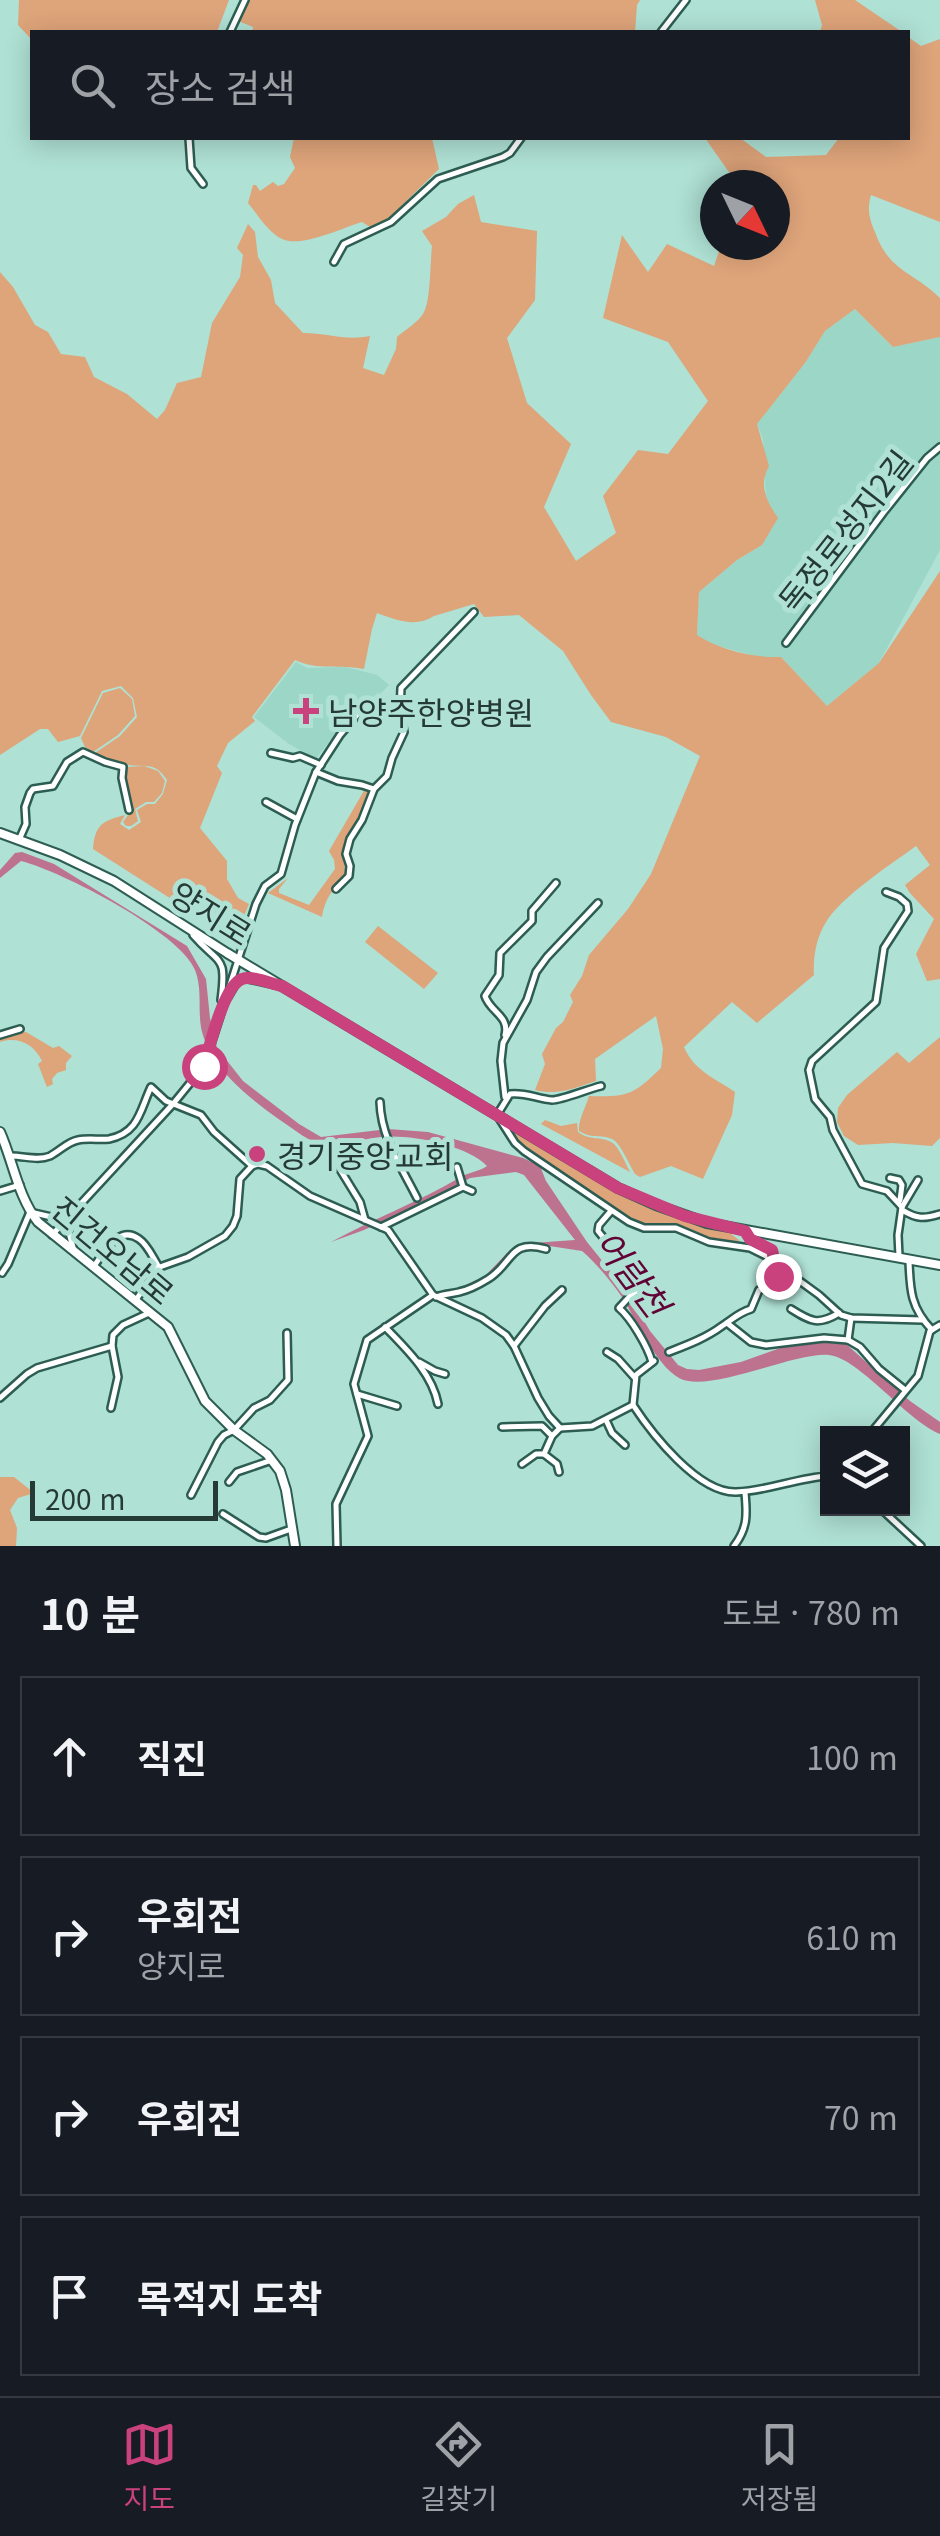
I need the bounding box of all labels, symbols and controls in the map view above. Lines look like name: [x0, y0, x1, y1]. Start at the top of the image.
search box: [30, 30, 910, 140]
icon: search: [65, 58, 120, 113]
text: 장소 검색: [145, 58, 295, 113]
north arrow: [700, 170, 790, 260]
street label: 독정로성지2길: [766, 439, 922, 621]
place label: 남양주한양병원: [328, 688, 534, 734]
marker: 남양주한양병원: [293, 698, 319, 724]
street label: 양지로: [162, 869, 262, 955]
route start: [182, 1044, 228, 1090]
place label: 경기중앙교회: [277, 1131, 454, 1177]
marker: 경기중앙교회: [246, 1143, 268, 1165]
street label: 진건오남로: [43, 1184, 185, 1314]
water label: 어람천: [585, 1218, 686, 1329]
route end: [756, 1254, 802, 1300]
map controls: [820, 1426, 910, 1516]
button: layers: [820, 1426, 910, 1516]
scale bar: [30, 1476, 218, 1520]
text: 200 m: [45, 1478, 125, 1518]
text: 10 분: [40, 1581, 140, 1642]
text: 도보 · 780 m: [722, 1588, 900, 1634]
icon: ahead: [42, 1729, 97, 1784]
text: 직진: [137, 1729, 207, 1784]
text: 100 m: [806, 1733, 898, 1779]
text: 우회전: [137, 1886, 242, 1941]
icon: right: [42, 1909, 97, 1964]
text: 610 m: [806, 1913, 898, 1959]
text: 양지로: [137, 1941, 225, 1987]
icon: right: [42, 2089, 97, 2144]
text: 우회전: [137, 2089, 242, 2144]
text: 70 m: [824, 2093, 898, 2139]
icon: arrive: [42, 2269, 97, 2324]
text: 목적지 도착: [137, 2269, 322, 2324]
tab: 지도: [122, 2417, 177, 2517]
tab: 길찾기: [420, 2417, 497, 2517]
tab: 저장됨: [741, 2417, 818, 2517]

